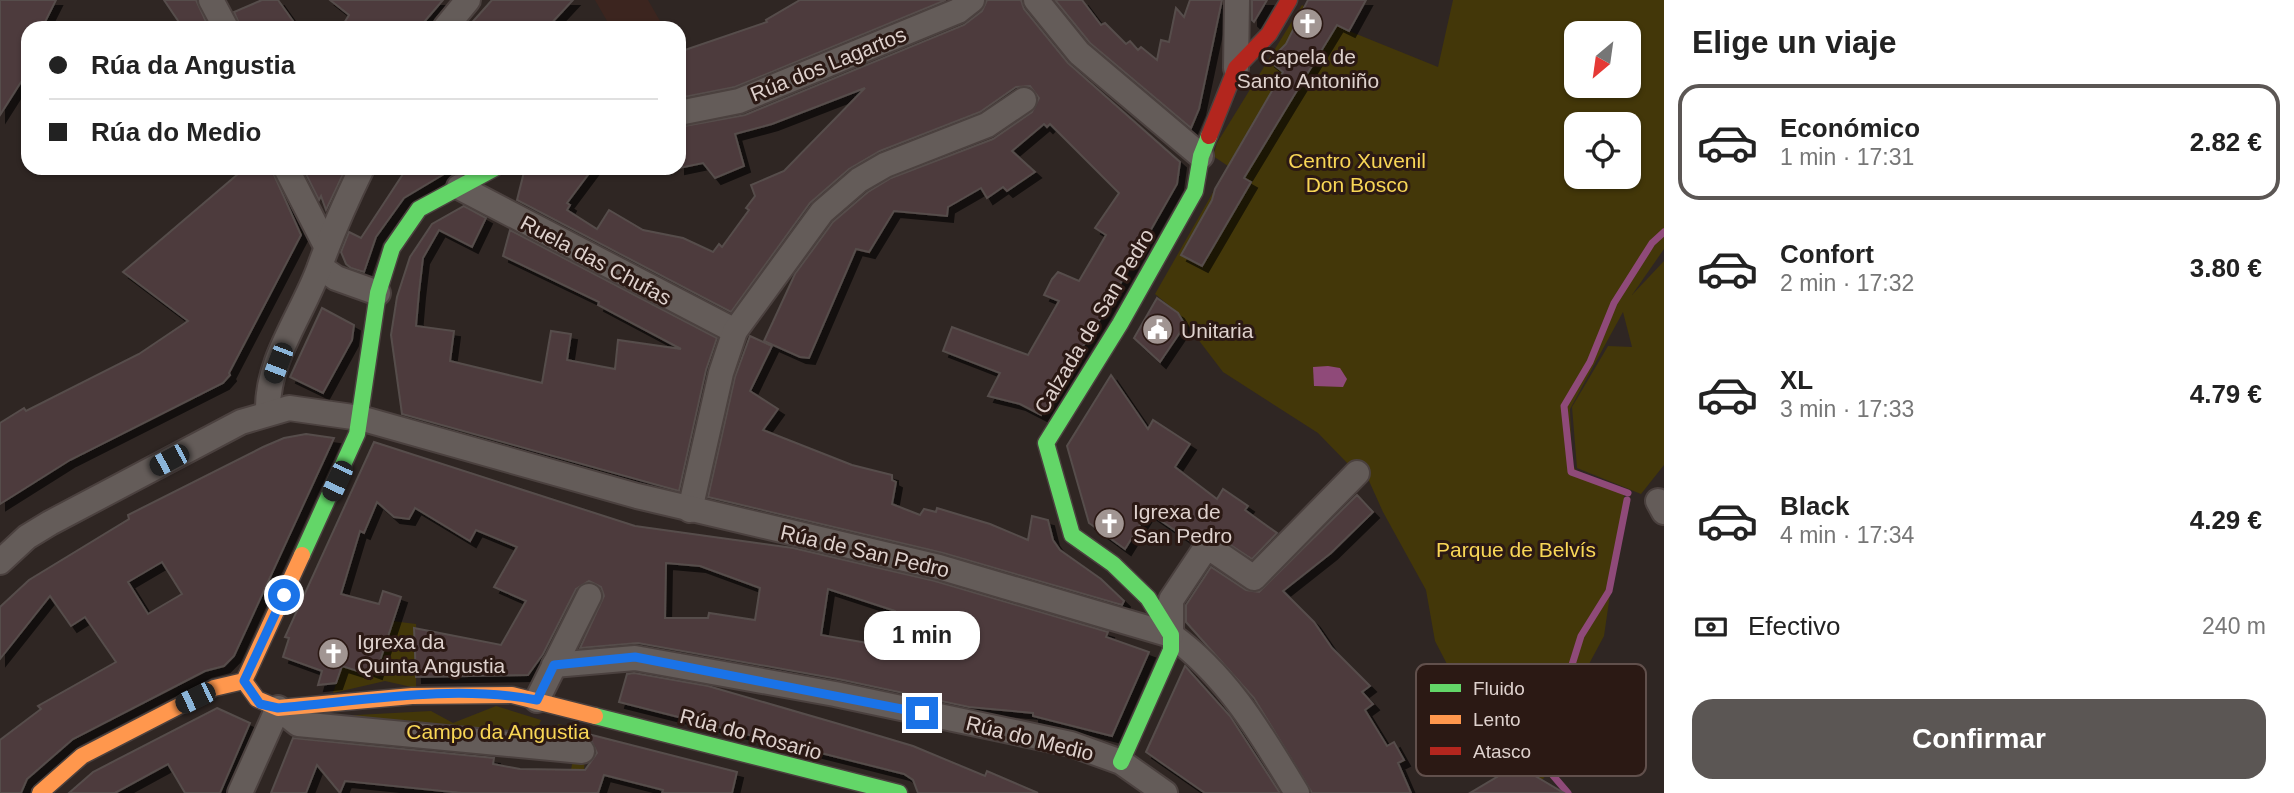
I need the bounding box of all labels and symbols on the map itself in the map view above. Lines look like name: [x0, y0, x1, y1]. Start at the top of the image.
church icon: Capela de Santo Antoniño: [1291, 7, 1325, 41]
north arrow: [1564, 21, 1642, 98]
street label: Rúa dos Lagartos: [747, 22, 909, 106]
place label: Capela de Santo Antoniño: [1237, 45, 1379, 92]
park label: Centro Xuvenil Don Bosco: [1288, 149, 1426, 196]
street label: Ruela das Chufas: [517, 211, 675, 309]
street label: Calzada de San Pedro: [1030, 225, 1158, 417]
public building icon: Unitaria: [1141, 313, 1175, 347]
place label: Unitaria: [1181, 319, 1254, 342]
car: [261, 340, 296, 386]
car: [146, 441, 193, 479]
car: [319, 458, 356, 504]
place label: Igrexa de San Pedro: [1133, 500, 1232, 547]
church icon: Igrexa de San Pedro: [1093, 506, 1127, 540]
street label: Rúa de San Pedro: [778, 520, 952, 582]
park label: Parque de Belvís: [1436, 538, 1596, 561]
route start: [268, 579, 300, 611]
callout: 1 min: [864, 612, 980, 660]
place label: Igrexa da Quinta Angustia: [357, 630, 506, 677]
church icon: Igrexa da Quinta Angustia: [317, 636, 351, 670]
legend: [1416, 664, 1646, 776]
text: Fluido: [1473, 678, 1525, 699]
car: [172, 679, 219, 717]
route end: [906, 697, 938, 729]
street label: Rúa do Rosario: [678, 704, 824, 764]
text: Lento: [1473, 709, 1521, 730]
street label: Rúa do Medio: [964, 711, 1096, 765]
park label: Campo da Angustia: [406, 720, 590, 743]
text: Atasco: [1473, 741, 1531, 762]

